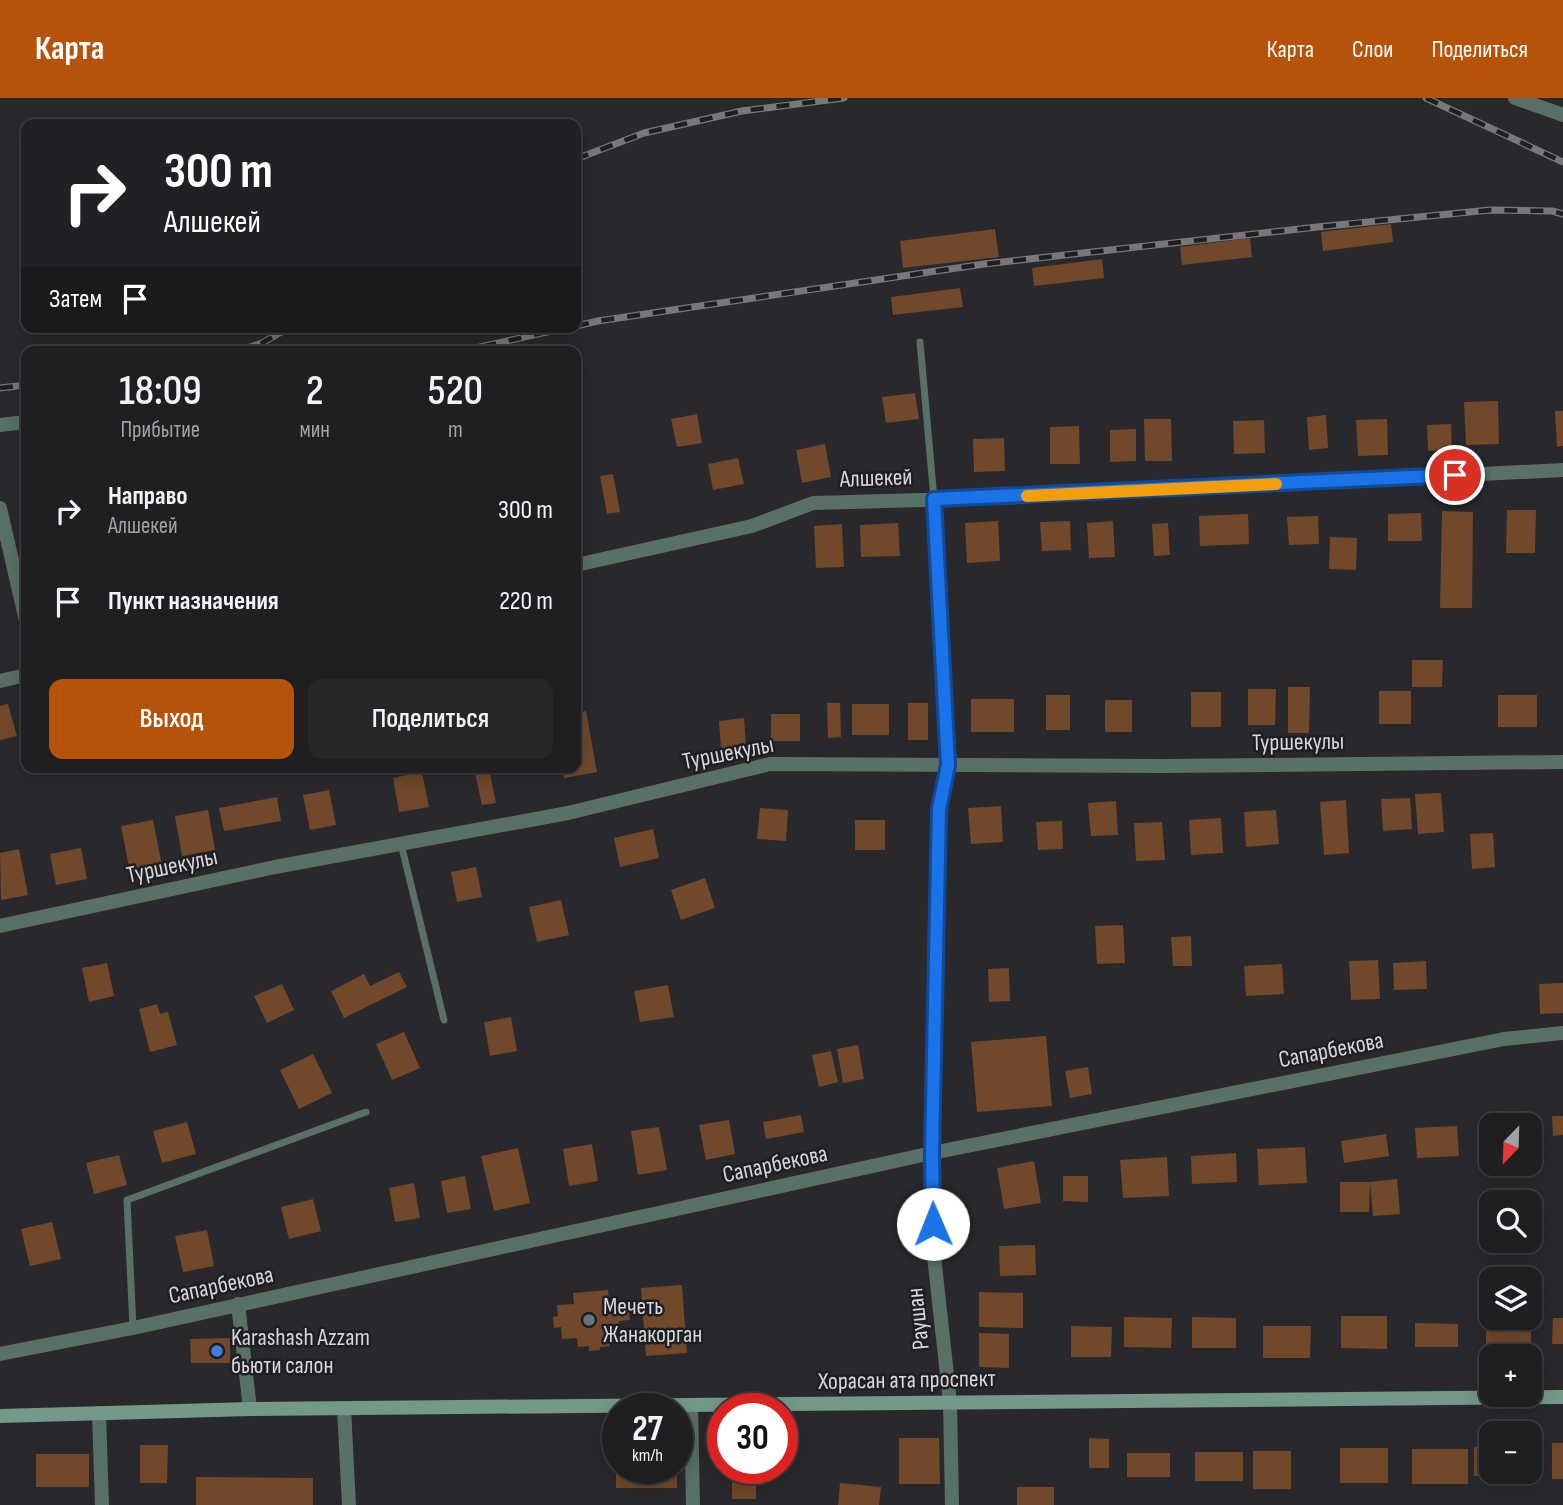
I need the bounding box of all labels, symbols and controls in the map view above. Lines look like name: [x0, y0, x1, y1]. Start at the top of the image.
text: Карта: [35, 29, 104, 69]
text: Карта: [1267, 35, 1314, 64]
text: Слои: [1352, 35, 1393, 64]
text: Поделиться: [1431, 35, 1528, 64]
text: 300 m: [164, 143, 273, 202]
icon: right: [49, 147, 140, 238]
text: Алшекей: [164, 203, 261, 242]
icon: arrive: [116, 280, 154, 318]
text: Затем: [49, 284, 102, 315]
text: 18:09: [119, 366, 202, 417]
text: 2: [306, 366, 324, 417]
text: 520: [428, 366, 483, 417]
text: Прибытие: [120, 416, 200, 444]
text: мин: [299, 416, 330, 444]
text: m: [448, 416, 463, 444]
pin: [1425, 445, 1485, 505]
icon: arrive: [1436, 456, 1474, 494]
street label: Алшекей: [838, 462, 913, 494]
text: Направо: [108, 481, 187, 512]
icon: right: [49, 492, 87, 530]
text: 300 m: [498, 495, 553, 526]
text: Алшекей: [108, 512, 178, 540]
icon: arrive: [49, 583, 87, 621]
text: Пункт назначения: [108, 586, 279, 617]
text: 220 m: [499, 586, 553, 617]
button: Выход: [49, 679, 294, 759]
button: Поделиться: [308, 679, 553, 759]
street label: Туршекулы: [1252, 727, 1344, 757]
street label: Туршекулы: [680, 730, 776, 776]
street label: Туршекулы: [124, 842, 220, 890]
street label: Сапарбекова: [1276, 1026, 1386, 1074]
north arrow: [1479, 1113, 1542, 1176]
map controls: [1479, 1113, 1542, 1484]
street label: Сапарбекова: [720, 1139, 830, 1189]
position arrow: [896, 1187, 970, 1261]
button: search: [1479, 1190, 1542, 1253]
street label: Сапарбекова: [166, 1260, 276, 1310]
button: layers: [1479, 1267, 1542, 1330]
street label: Раушан: [900, 1287, 936, 1351]
place label: Мечеть Жанакорган: [603, 1292, 702, 1349]
marker: Мечеть Жанакорган: [581, 1312, 597, 1328]
place label: Karashash Azzam бьюти салон: [231, 1323, 370, 1380]
marker: Karashash Azzam бьюти салон: [209, 1343, 225, 1359]
button: +: [1479, 1344, 1542, 1407]
street label: Хорасан ата проспект: [817, 1364, 996, 1396]
speed limit sign: 30: [707, 1393, 798, 1484]
text: 27: [632, 1408, 663, 1451]
button: −: [1479, 1421, 1542, 1484]
text: km/h: [632, 1445, 663, 1466]

